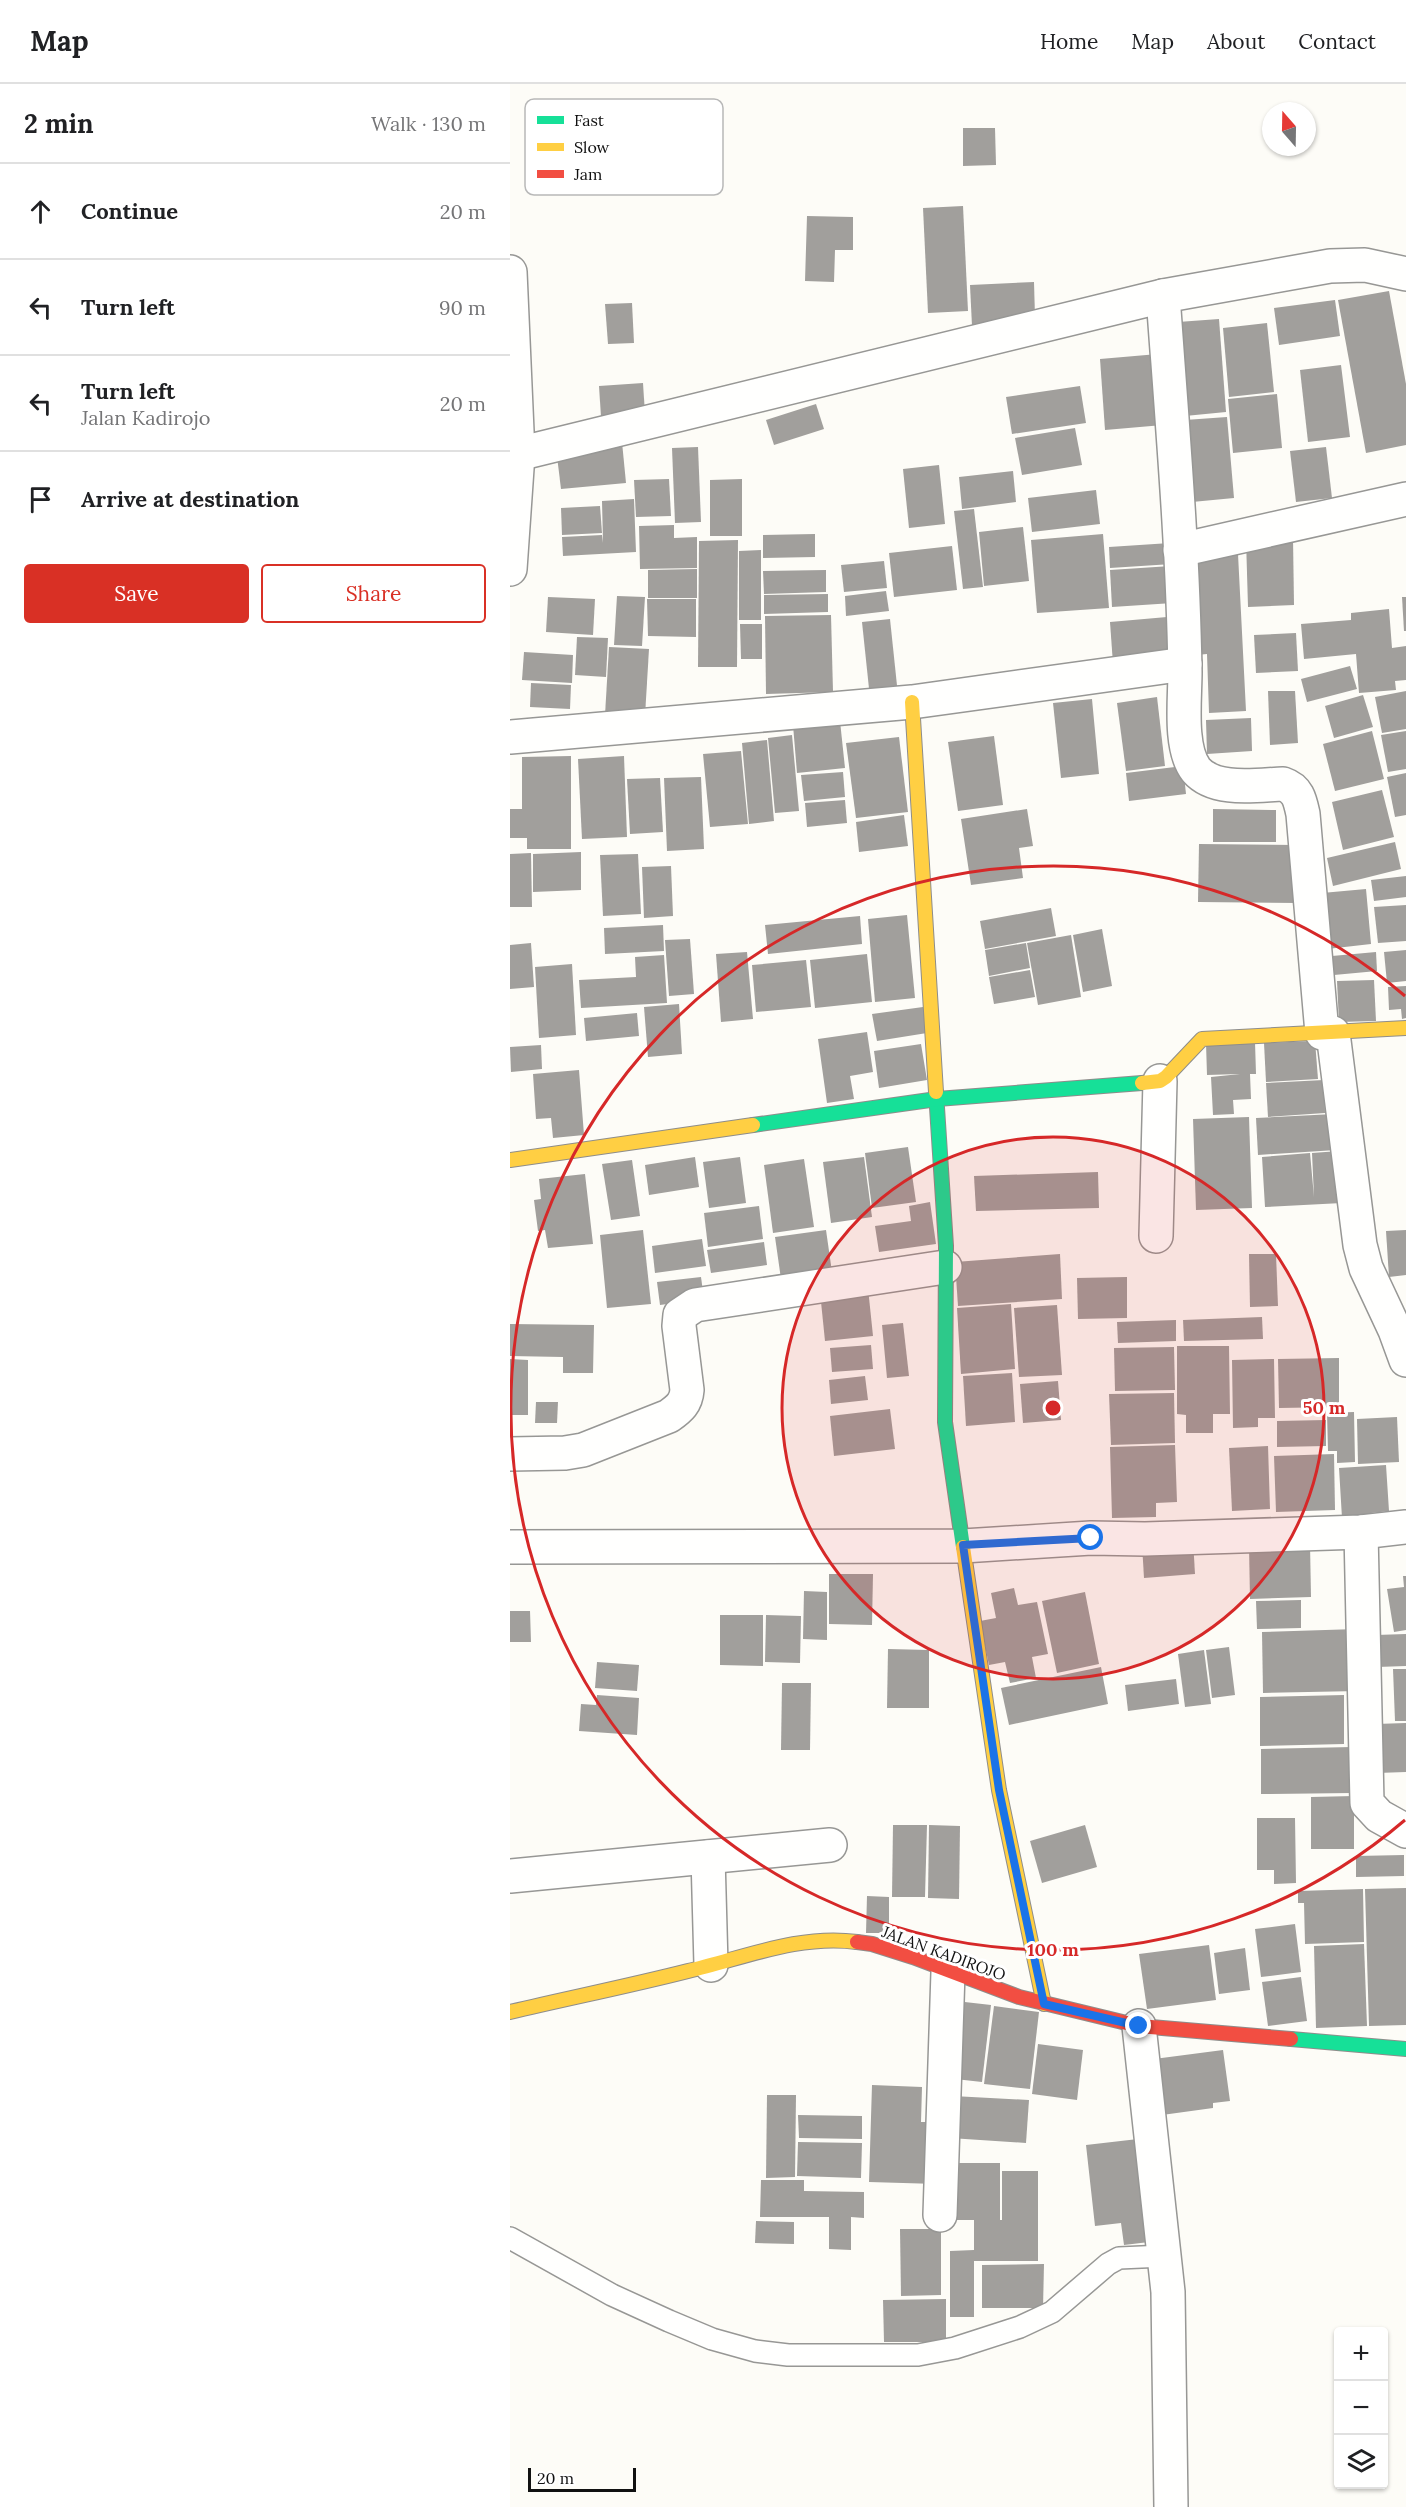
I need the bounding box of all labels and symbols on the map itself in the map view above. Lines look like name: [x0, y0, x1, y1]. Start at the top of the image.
legend: [525, 99, 723, 195]
north arrow: [1262, 102, 1316, 156]
text: Fast: [574, 110, 605, 130]
text: Slow: [574, 137, 610, 157]
text: Jam: [573, 164, 602, 184]
text: 50 m: [1303, 1396, 1346, 1419]
centre of rings: [1043, 1398, 1063, 1418]
route start: [1077, 1524, 1103, 1550]
street label: JALAN KADIROJO: [878, 1921, 1009, 1985]
text: 100 m: [1027, 1938, 1079, 1961]
route end: [1125, 2012, 1151, 2038]
scale bar: [528, 2465, 636, 2492]

